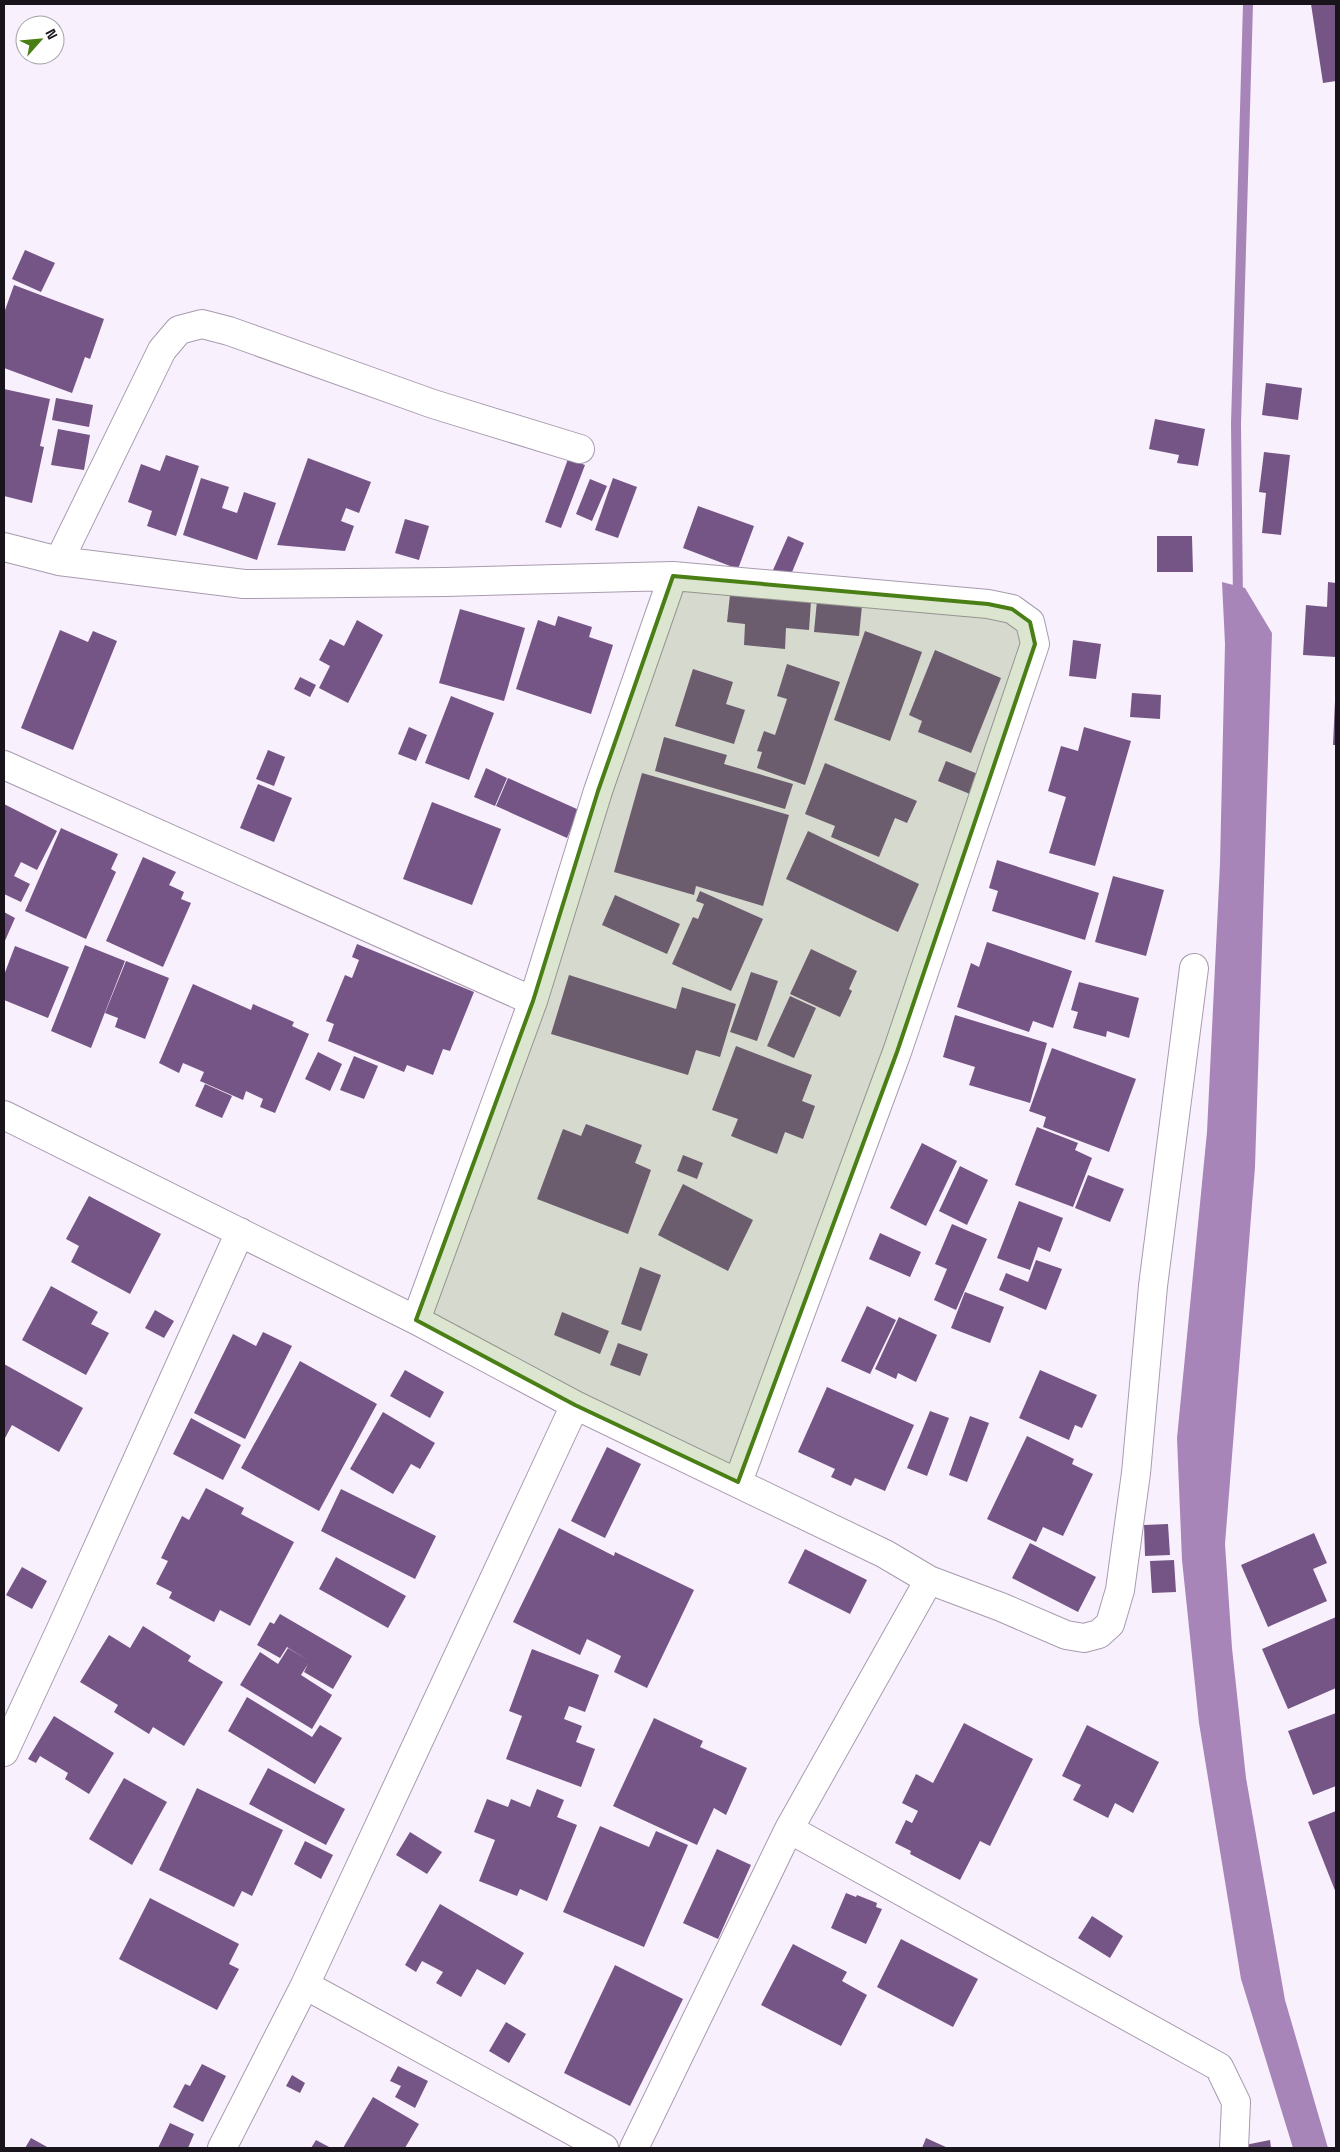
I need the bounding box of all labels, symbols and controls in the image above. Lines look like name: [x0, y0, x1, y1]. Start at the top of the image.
north arrow: [15, 15, 65, 65]
text: N: [41, 26, 62, 42]

